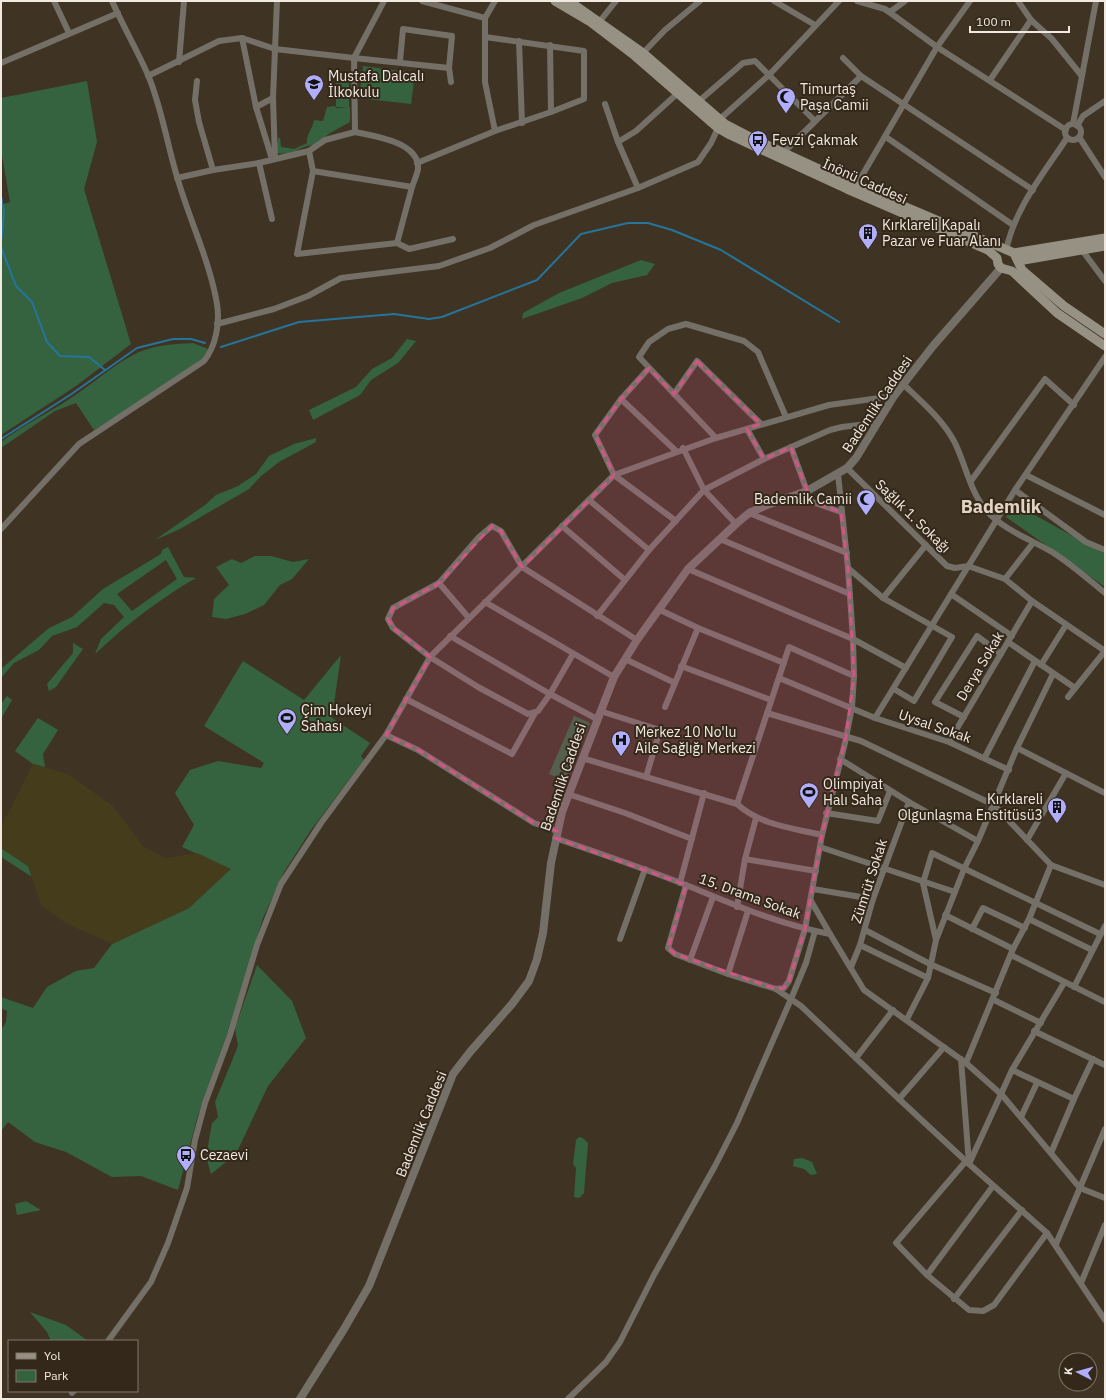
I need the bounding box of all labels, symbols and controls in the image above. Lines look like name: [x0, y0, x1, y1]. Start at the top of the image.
scale bar: [970, 8, 1069, 34]
text: 100 m: [976, 14, 1011, 29]
place label: Mustafa Dalcalı İlkokulu: [328, 67, 424, 101]
school or university icon: Mustafa Dalcalı İlkokulu: [303, 73, 325, 101]
place label: Timurtaş Paşa Camii: [800, 80, 869, 114]
mosque icon: Timurtaş Paşa Camii: [775, 86, 797, 114]
bus stop icon: Fevzi Çakmak: [747, 129, 769, 157]
place label: Fevzi Çakmak: [772, 131, 858, 149]
street label: İnönü Caddesi: [820, 154, 910, 208]
place label: Kırklareli Kapalı Pazar ve Fuar Alanı: [882, 216, 1001, 250]
building icon: Kırklareli Kapalı Pazar ve Fuar Alanı: [857, 222, 879, 250]
street label: Bademlik Caddesi: [838, 352, 916, 456]
street label: Sağlık 1. Sokağı: [871, 475, 955, 557]
mosque icon: Bademlik Camii: [855, 488, 877, 516]
place label: Bademlik Camii: [754, 490, 852, 508]
district label: Bademlik: [961, 495, 1042, 518]
street label: Derya Sokak: [952, 627, 1008, 704]
place label: Çim Hokeyi Sahası: [301, 701, 372, 735]
street label: Uysal Sokak: [896, 705, 974, 747]
sports icon: Çim Hokeyi Sahası: [276, 707, 298, 735]
street label: Bademlik Caddesi: [536, 721, 590, 833]
place label: Merkez 10 No'lu Aile Sağlığı Merkezi: [635, 723, 756, 757]
hospital icon: Merkez 10 No'lu Aile Sağlığı Merkezi: [610, 729, 632, 757]
place label: Olimpiyat Halı Saha: [823, 775, 883, 809]
sports icon: Olimpiyat Halı Saha: [798, 781, 820, 809]
place label: Kırklareli Olgunlaşma Enstitüsü3: [898, 790, 1043, 824]
building icon: Kırklareli Olgunlaşma Enstitüsü3: [1046, 796, 1068, 824]
street label: Zümrüt Sokak: [847, 836, 891, 925]
street label: 15. Drama Sokak: [697, 869, 804, 923]
street label: Bademlik Caddesi: [391, 1068, 451, 1180]
bus stop icon: Cezaevi: [175, 1144, 197, 1172]
place label: Cezaevi: [200, 1146, 248, 1164]
legend: [8, 1340, 138, 1392]
text: Yol: [44, 1348, 61, 1363]
north arrow: [1058, 1352, 1098, 1392]
text: K: [1061, 1366, 1075, 1375]
text: Park: [44, 1368, 69, 1383]

